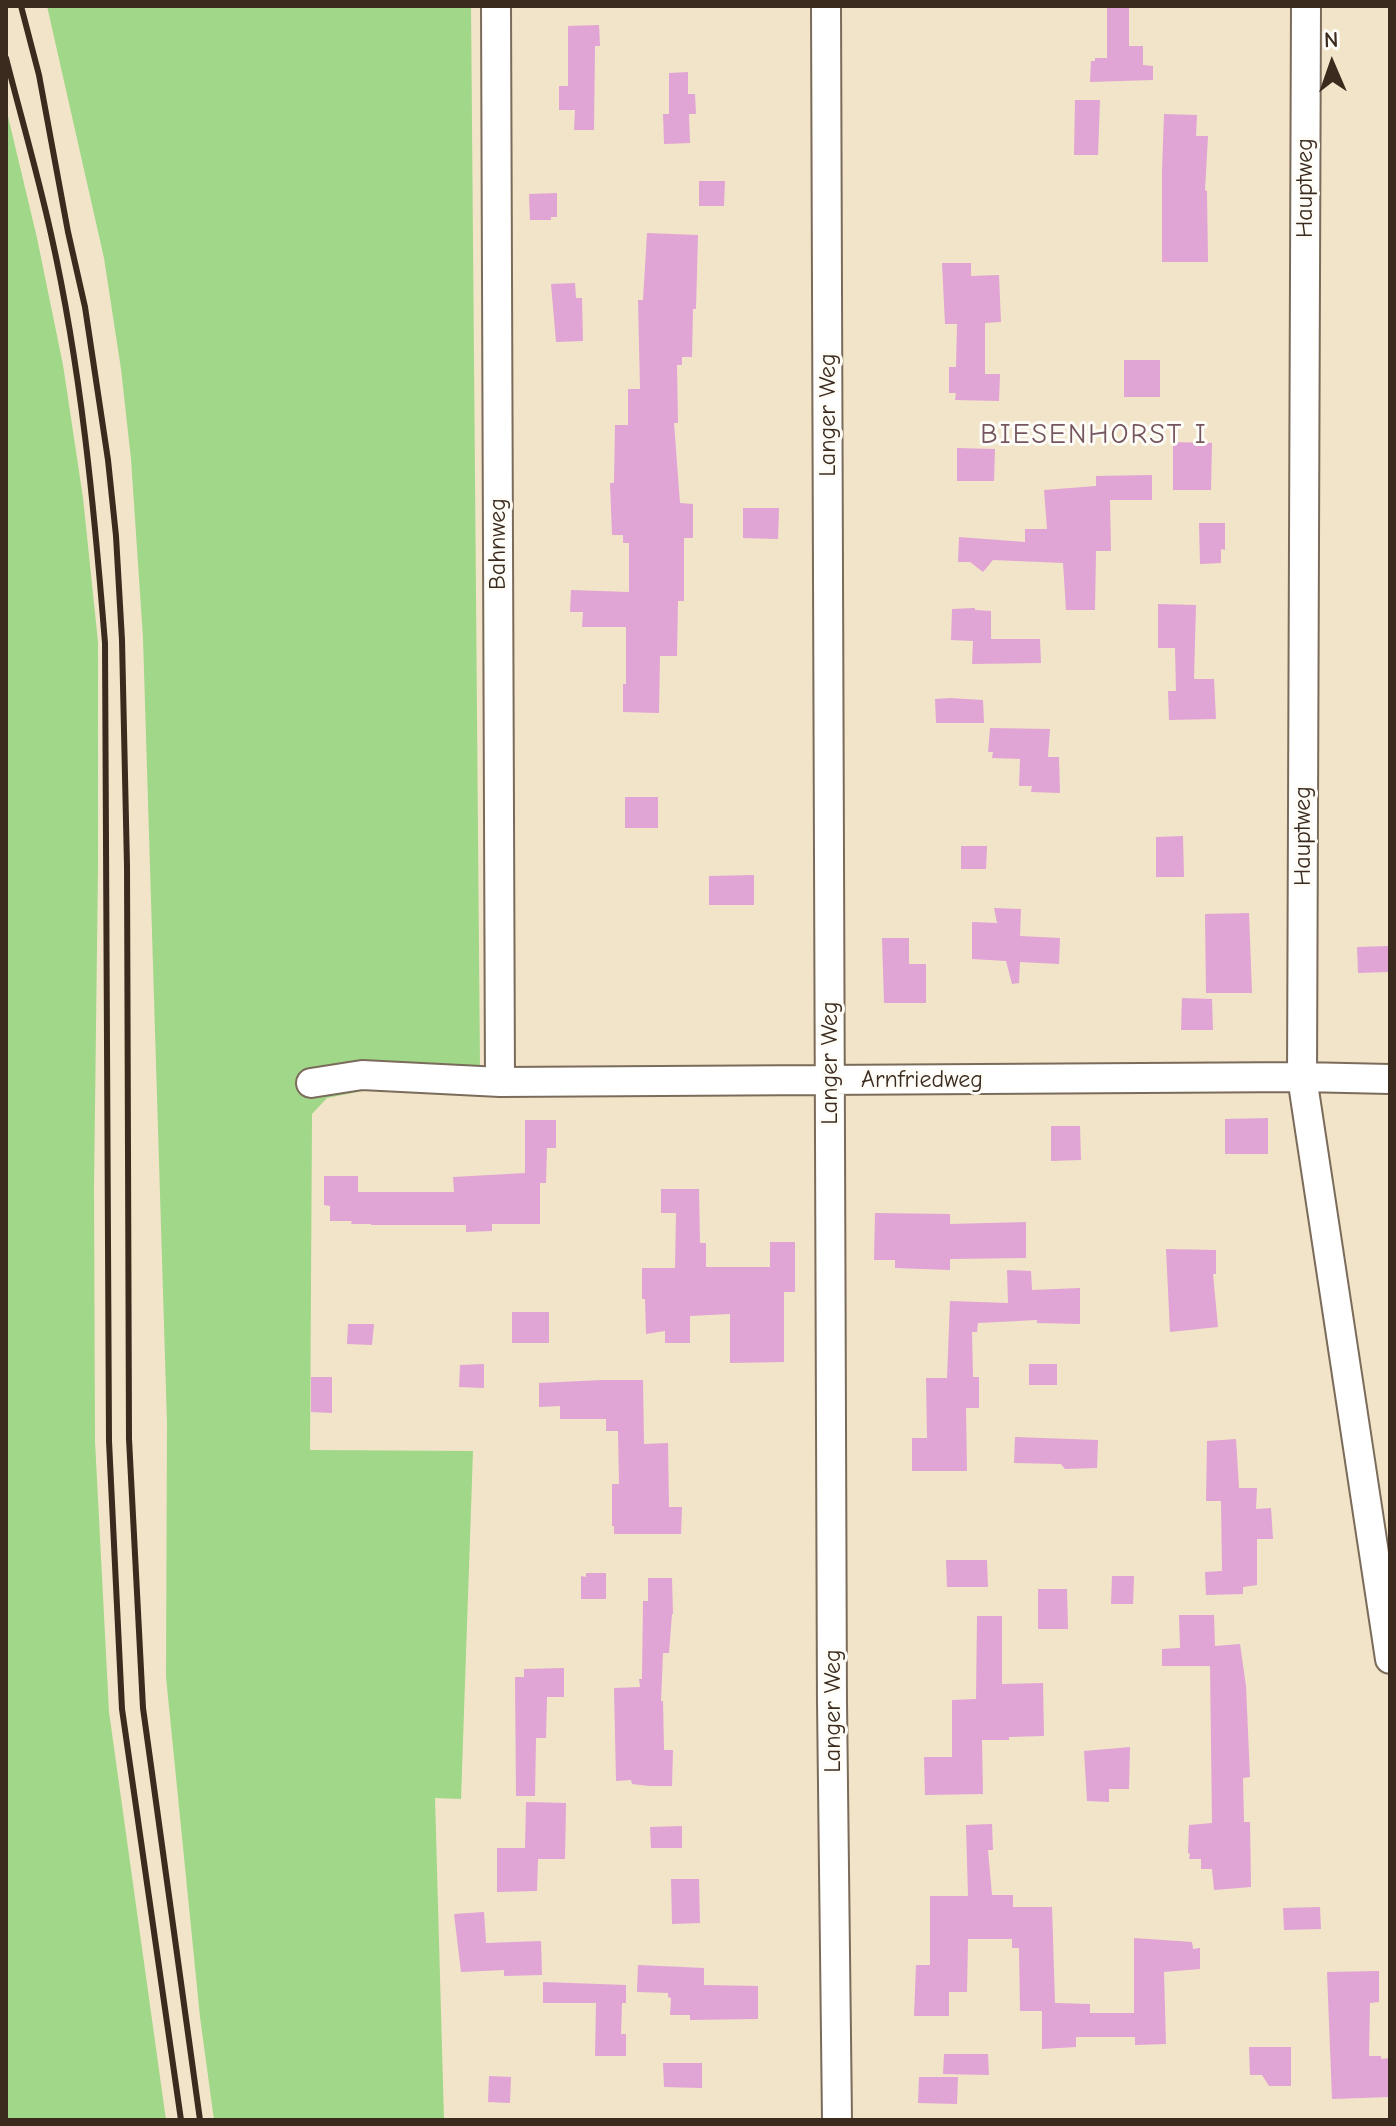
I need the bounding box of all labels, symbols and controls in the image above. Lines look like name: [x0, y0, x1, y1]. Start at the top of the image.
north arrow: [1292, 24, 1372, 104]
text: N: [1324, 27, 1339, 53]
street label: Hauptweg: [1291, 138, 1319, 238]
street label: Langer Weg: [814, 353, 842, 477]
district label: BIESENHORST I: [980, 418, 1208, 452]
street label: Bahnweg: [484, 498, 512, 590]
street label: Hauptweg: [1289, 786, 1317, 886]
street label: Langer Weg: [816, 1001, 844, 1125]
street label: Arnfriedweg: [861, 1066, 983, 1094]
street label: Langer Weg: [819, 1649, 847, 1773]

